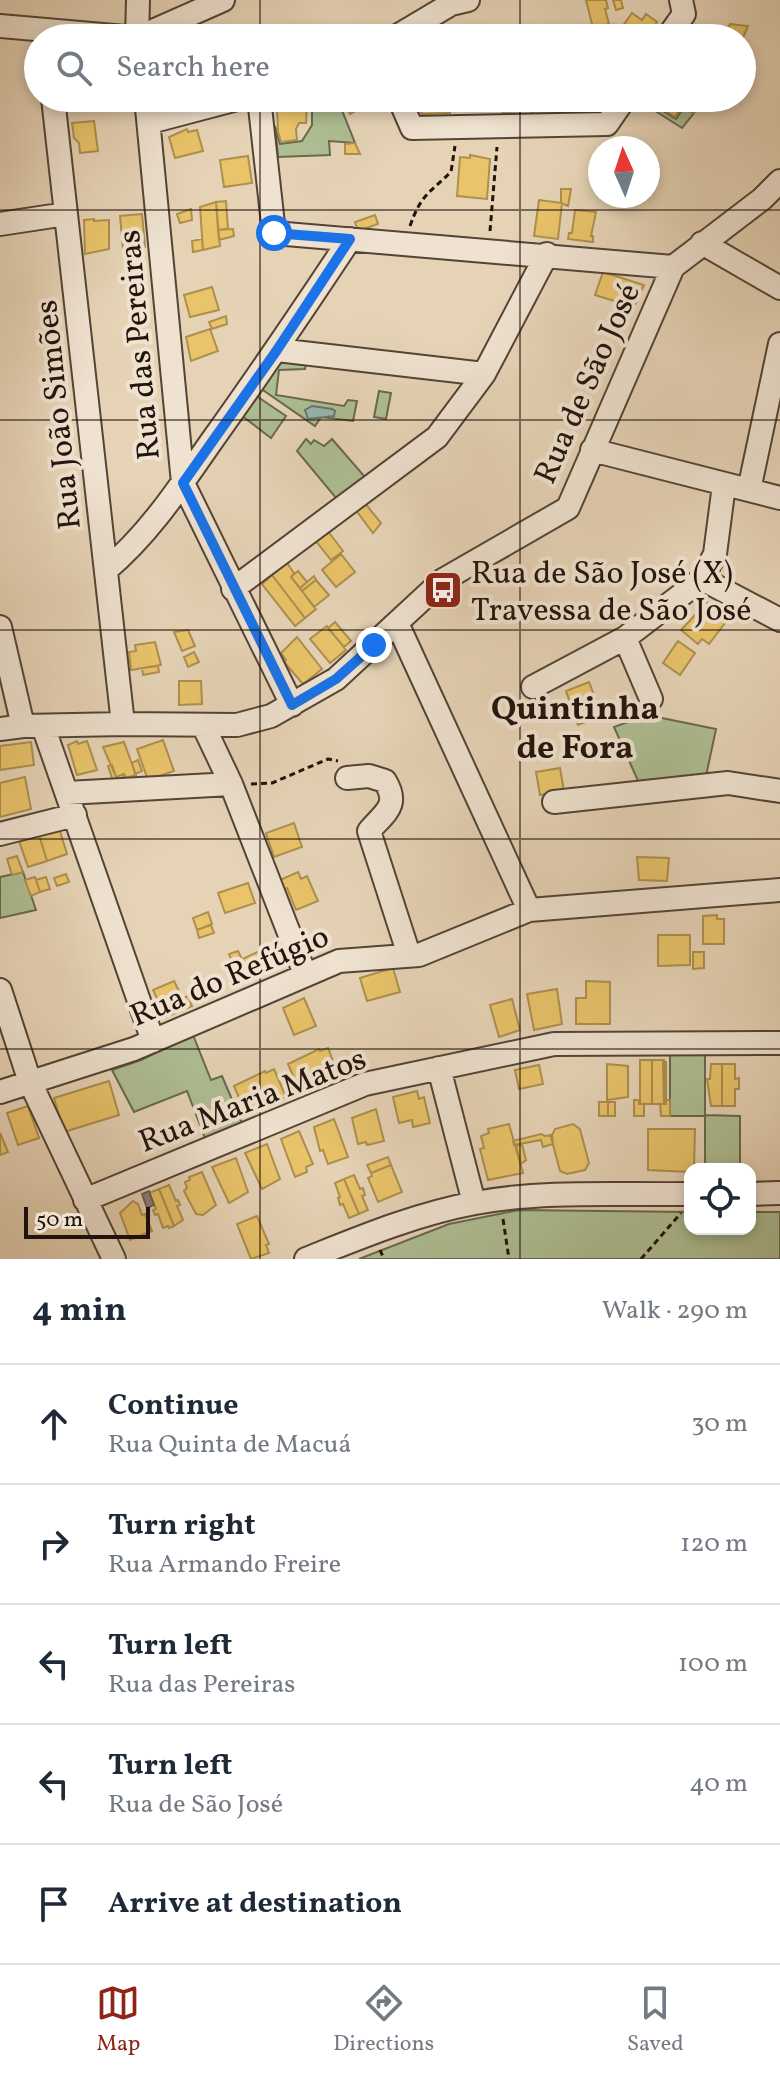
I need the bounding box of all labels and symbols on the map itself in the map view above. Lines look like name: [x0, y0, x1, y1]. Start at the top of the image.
north arrow: [588, 136, 660, 208]
route start: [256, 215, 292, 251]
street label: Rua das Pereiras: [109, 228, 173, 462]
street label: Rua de São José: [525, 277, 653, 492]
street label: Rua João Simões: [26, 298, 94, 532]
place label: Rua de São José (X) Travessa de São José: [471, 553, 751, 634]
bus stop icon: Rua de São José (X) Travessa de São José: [422, 569, 464, 611]
route end: [356, 627, 392, 663]
district label: Quintinha de Fora: [491, 687, 659, 773]
street label: Rua do Refúgio: [124, 916, 336, 1039]
street label: Rua Maria Matos: [133, 1038, 373, 1165]
scale bar: [24, 1203, 150, 1239]

